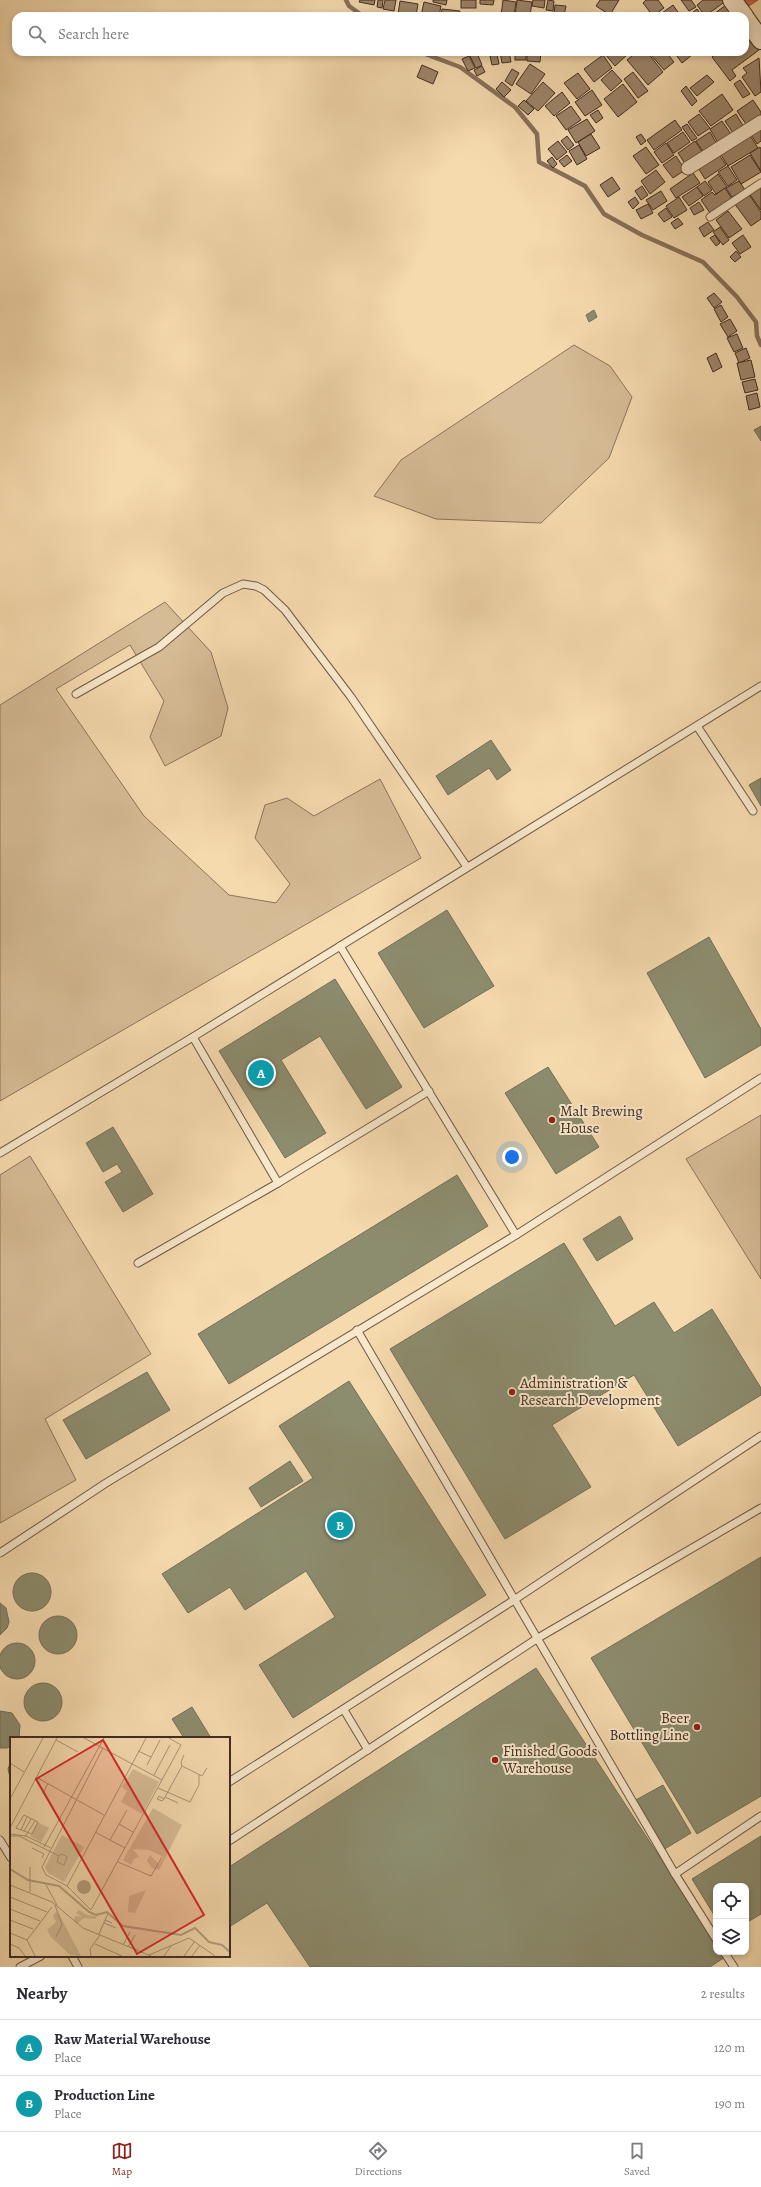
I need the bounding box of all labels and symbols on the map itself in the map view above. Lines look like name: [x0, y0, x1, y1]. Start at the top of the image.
pin: A: [248, 1058, 274, 1088]
place label: Malt Brewing House: [560, 1101, 643, 1138]
marker: Malt Brewing House: [547, 1115, 557, 1125]
your location: [502, 1147, 522, 1167]
place label: Administration & Research Development: [519, 1373, 660, 1410]
marker: Administration & Research Development: [507, 1387, 517, 1397]
pin: B: [327, 1510, 353, 1540]
place label: Beer Bottling Line: [609, 1708, 689, 1745]
marker: Beer Bottling Line: [692, 1722, 702, 1732]
inset map: [10, 1737, 230, 1957]
place label: Finished Goods Warehouse: [502, 1741, 598, 1778]
marker: Finished Goods Warehouse: [490, 1755, 500, 1765]

